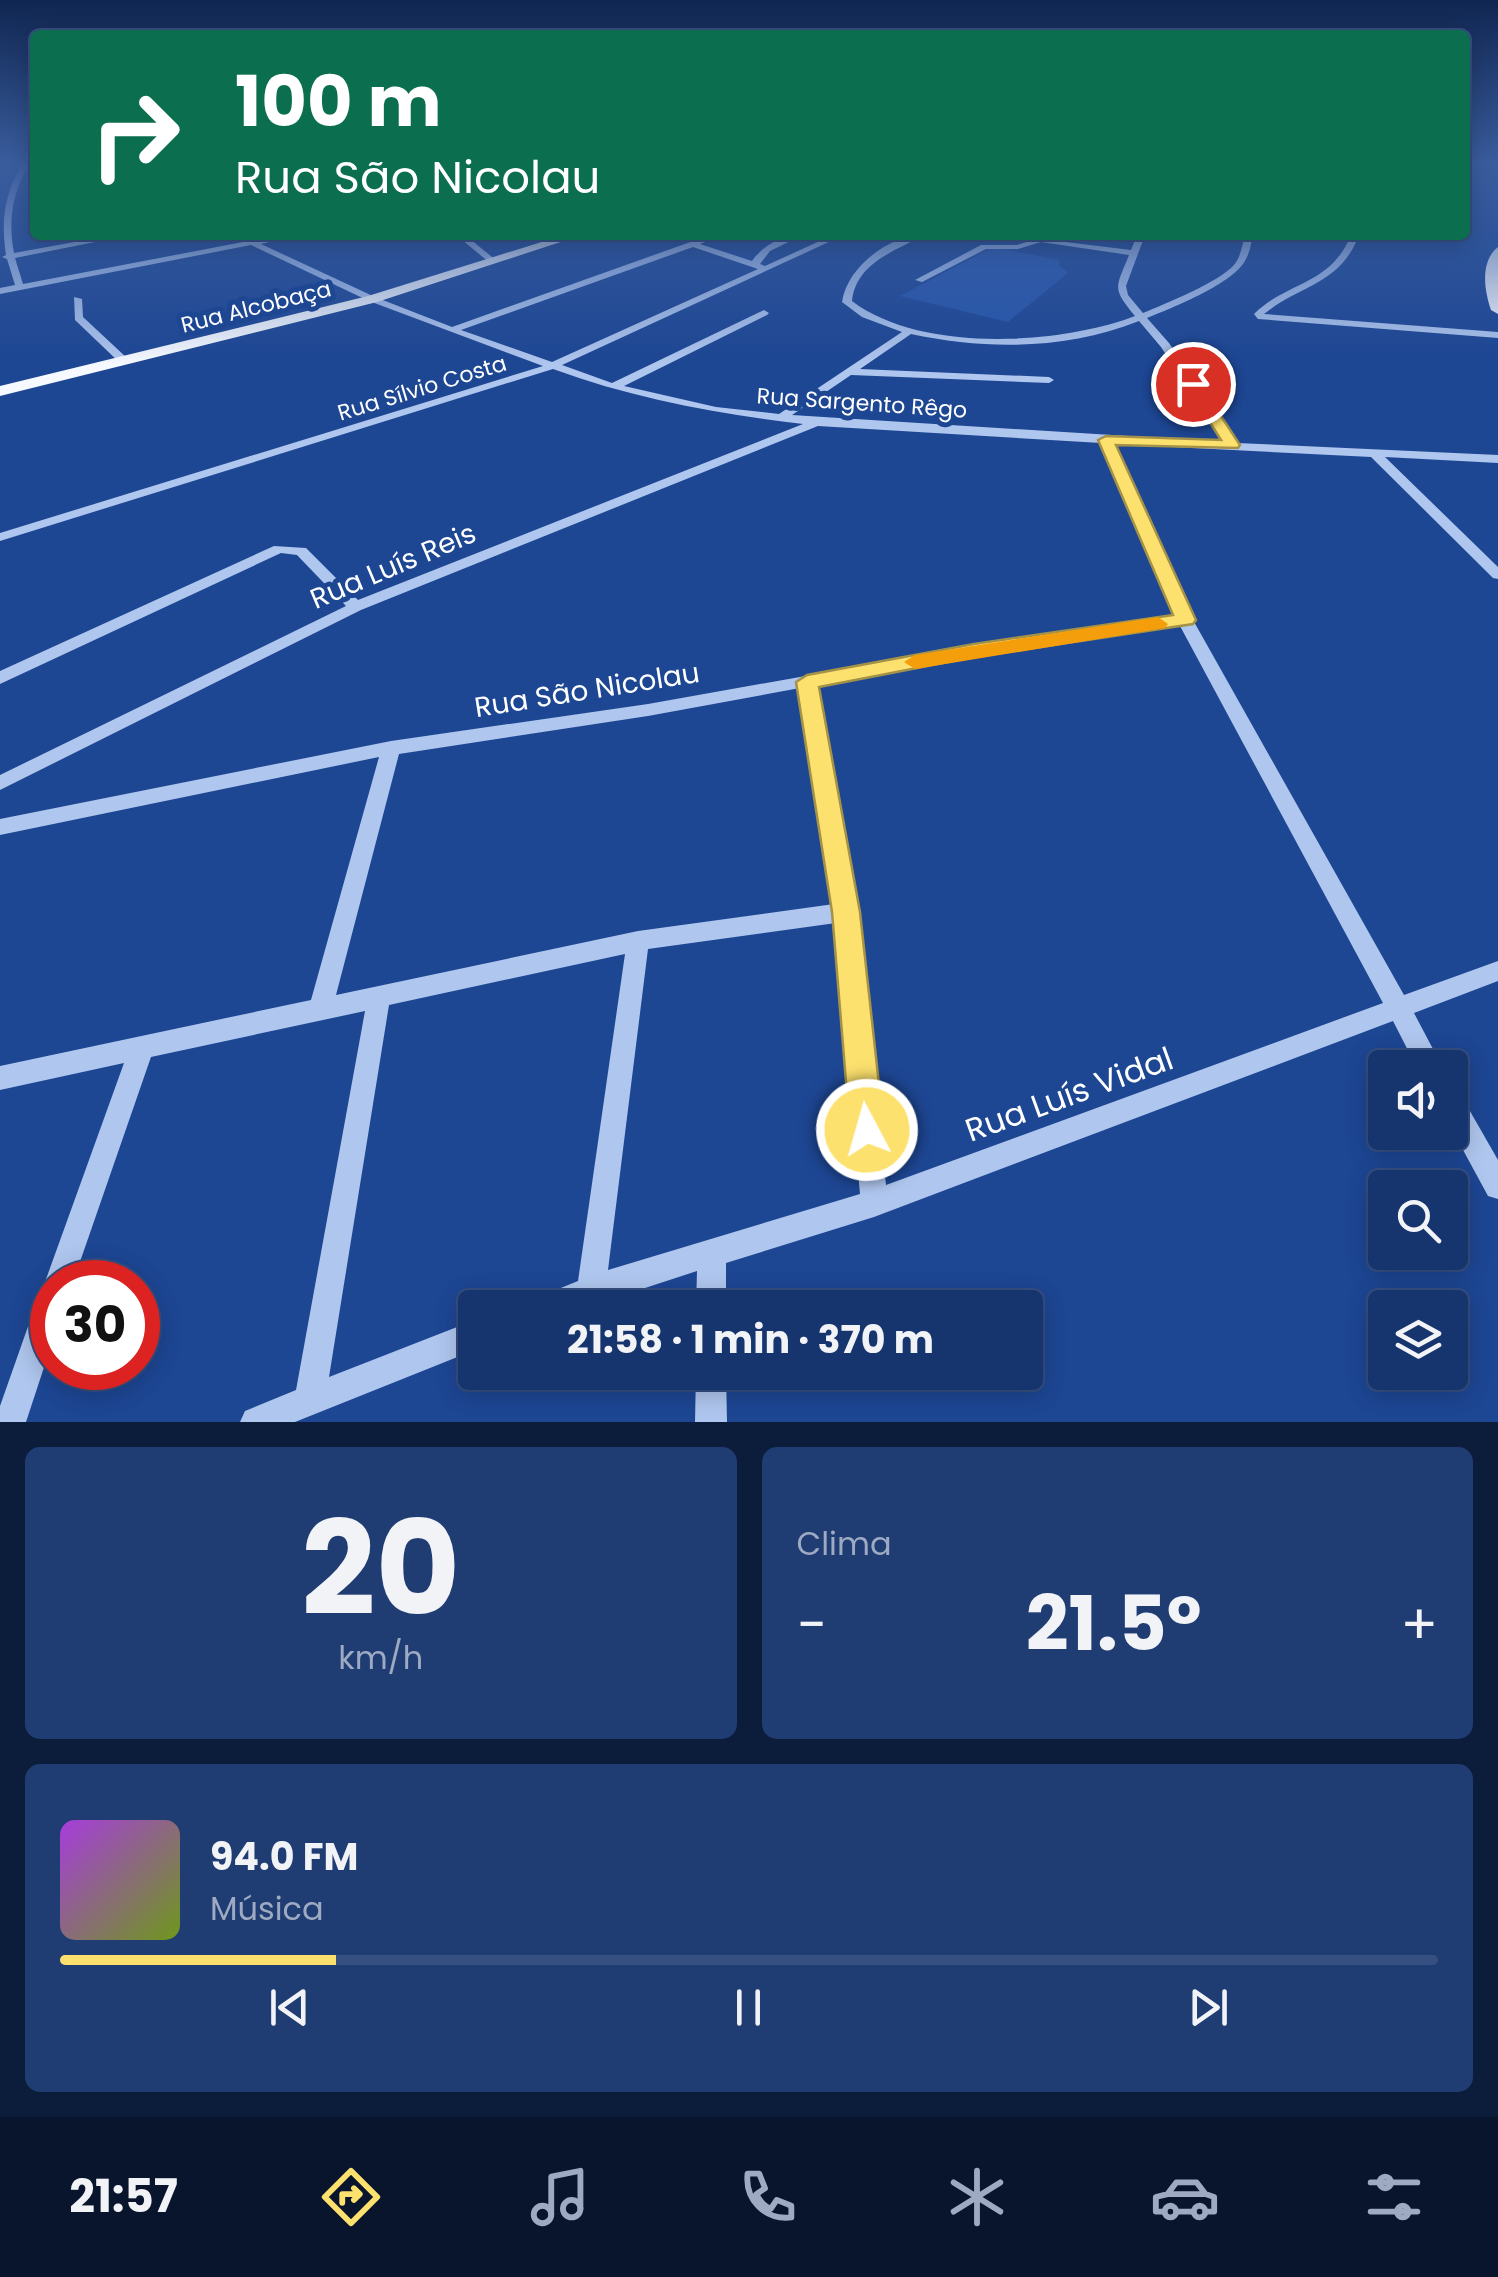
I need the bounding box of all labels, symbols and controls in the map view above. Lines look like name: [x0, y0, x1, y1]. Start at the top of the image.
text: 100 m: [235, 52, 442, 151]
icon: right: [70, 70, 200, 200]
text: Rua São Nicolau: [235, 146, 600, 209]
street label: Rua Alcobaça: [178, 273, 334, 341]
pin: [1151, 342, 1236, 427]
street label: Rua Sílvio Costa: [334, 348, 510, 428]
icon: arrive: [1166, 357, 1221, 412]
street label: Rua Sargento Rêgo: [756, 380, 968, 426]
street label: Rua Luís Reis: [304, 514, 482, 618]
street label: Rua São Nicolau: [472, 653, 702, 727]
street label: Rua Luís Vidal: [959, 1036, 1179, 1152]
map controls: [1368, 1050, 1468, 1390]
button: sound: [1368, 1050, 1468, 1150]
position arrow: [815, 1078, 919, 1182]
button: search: [1368, 1170, 1468, 1270]
speed limit sign: 30: [30, 1260, 160, 1390]
button: layers: [1368, 1290, 1468, 1390]
text: 21:58 · 1 min · 370 m: [567, 1313, 934, 1366]
text: 20: [301, 1477, 460, 1660]
text: Clima: [797, 1521, 892, 1566]
text: 21.5°: [1026, 1571, 1201, 1676]
text: −: [797, 1586, 827, 1663]
text: +: [1400, 1586, 1438, 1663]
text: km/h: [338, 1635, 423, 1680]
text: 94.0 FM: [210, 1830, 358, 1883]
text: Música: [210, 1886, 324, 1931]
icon: previous: [262, 1980, 317, 2035]
icon: pause: [721, 1980, 776, 2035]
icon: next: [1181, 1980, 1236, 2035]
icon: directions: [316, 2162, 386, 2232]
icon: music: [525, 2162, 595, 2232]
icon: phone: [733, 2162, 803, 2232]
icon: climate: [942, 2162, 1012, 2232]
icon: car: [1150, 2162, 1220, 2232]
icon: filters: [1359, 2162, 1429, 2232]
text: 21:57: [69, 2165, 178, 2228]

